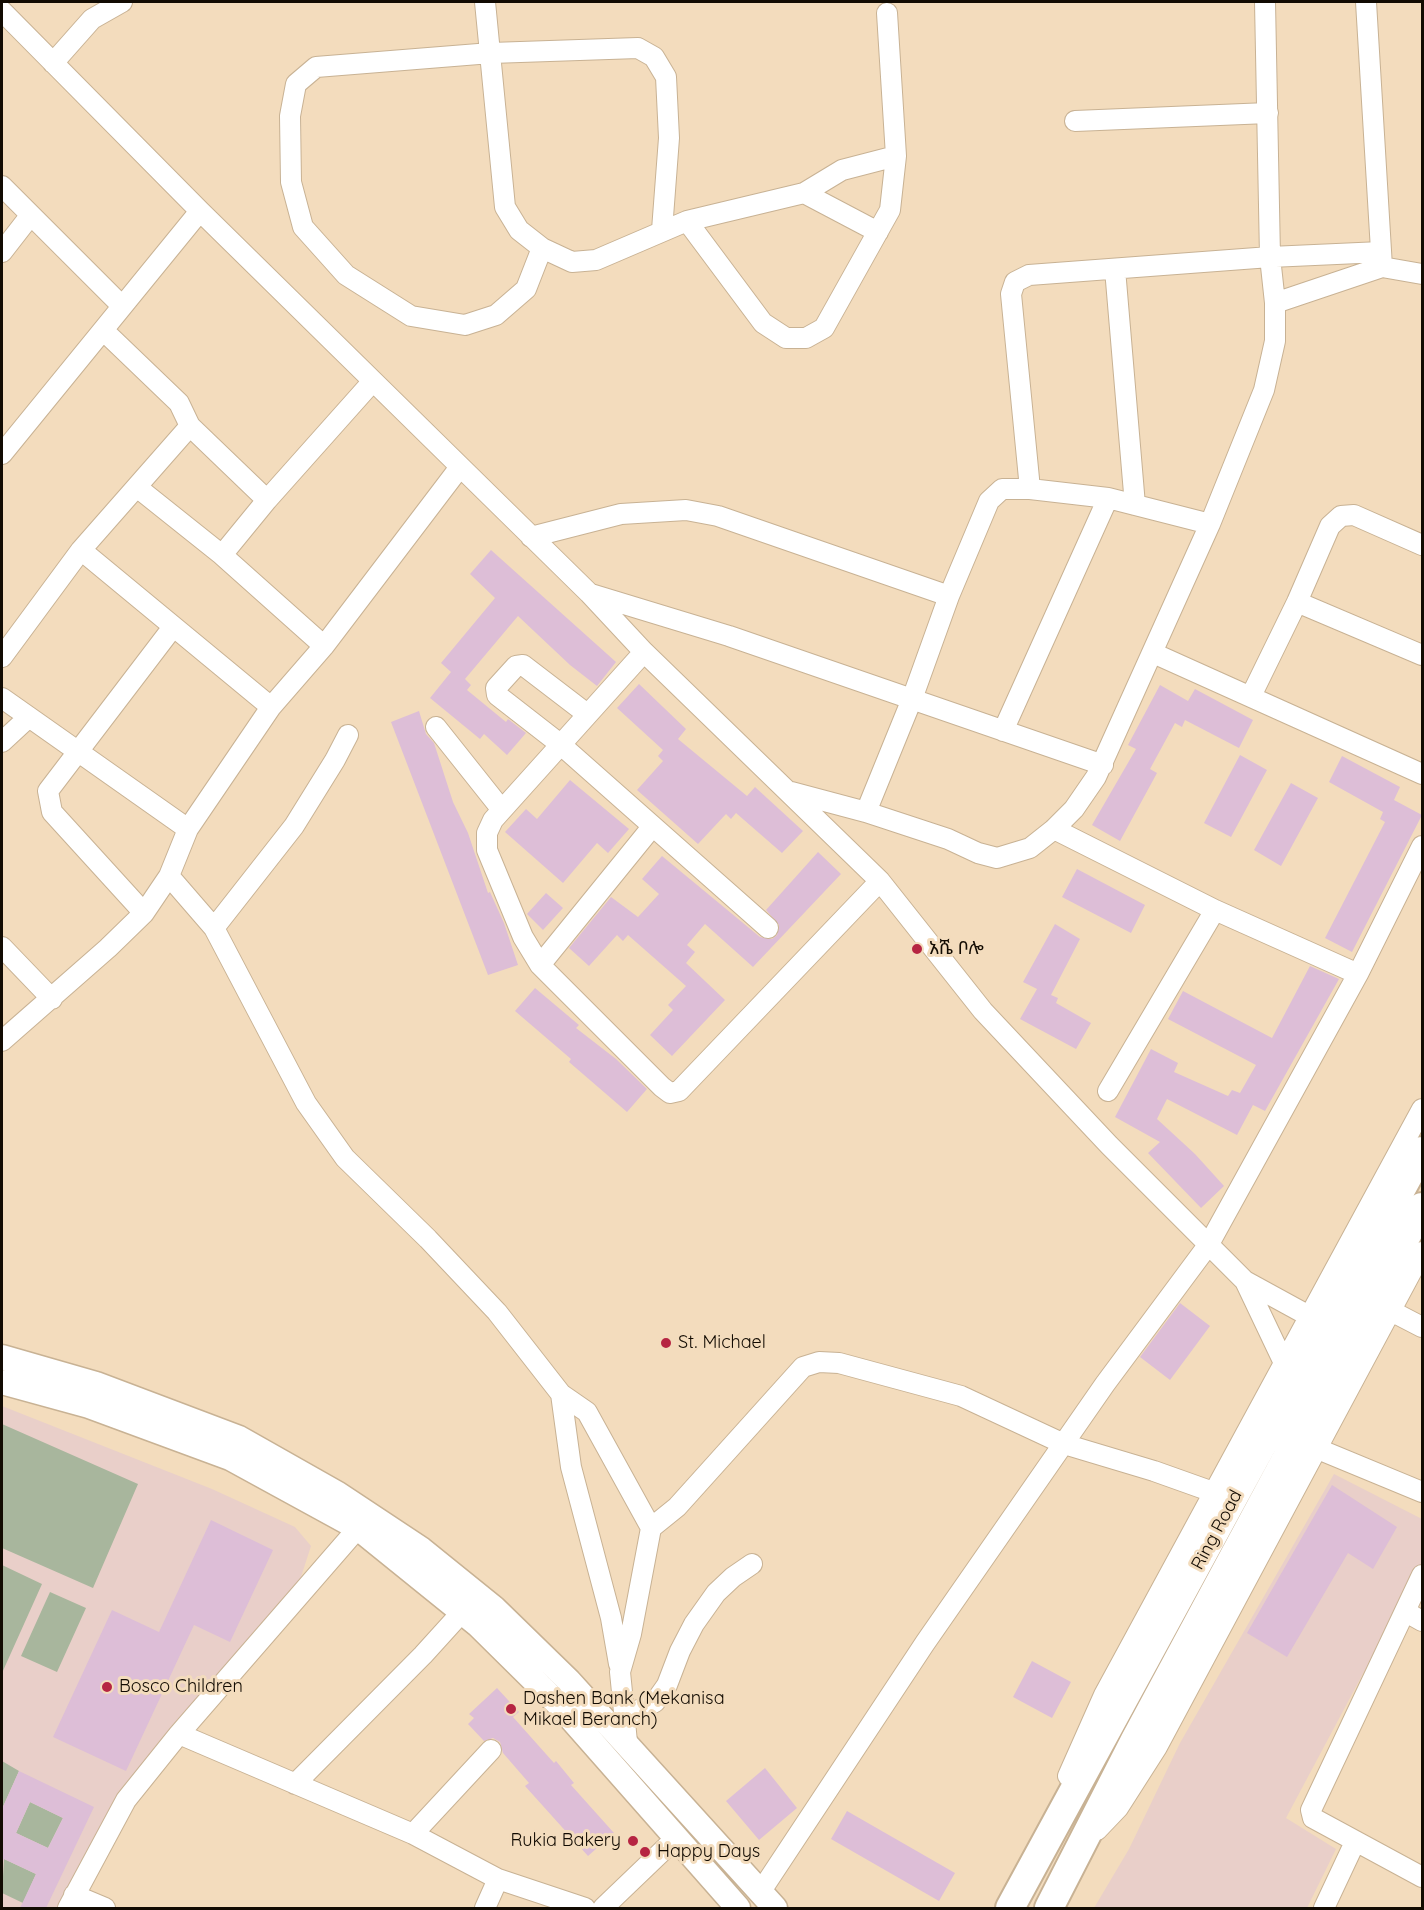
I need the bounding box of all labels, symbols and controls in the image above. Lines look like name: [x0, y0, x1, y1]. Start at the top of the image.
place label: አሼ ቦሎ: [929, 938, 984, 960]
marker: አሼ ቦሎ: [910, 942, 924, 956]
place label: St. Michael: [678, 1332, 766, 1354]
marker: St. Michael: [659, 1336, 673, 1350]
street label: Ring Road: [1187, 1486, 1247, 1574]
place label: Bosco Children: [119, 1676, 243, 1698]
marker: Bosco Children: [100, 1680, 114, 1694]
place label: Dashen Bank (Mekanisa Mikael Beranch): [523, 1688, 725, 1730]
marker: Dashen Bank (Mekanisa Mikael Beranch): [504, 1702, 518, 1716]
place label: Rukia Bakery: [510, 1830, 621, 1852]
marker: Rukia Bakery: [626, 1834, 640, 1848]
place label: Happy Days: [657, 1841, 760, 1863]
marker: Happy Days: [638, 1845, 652, 1859]

